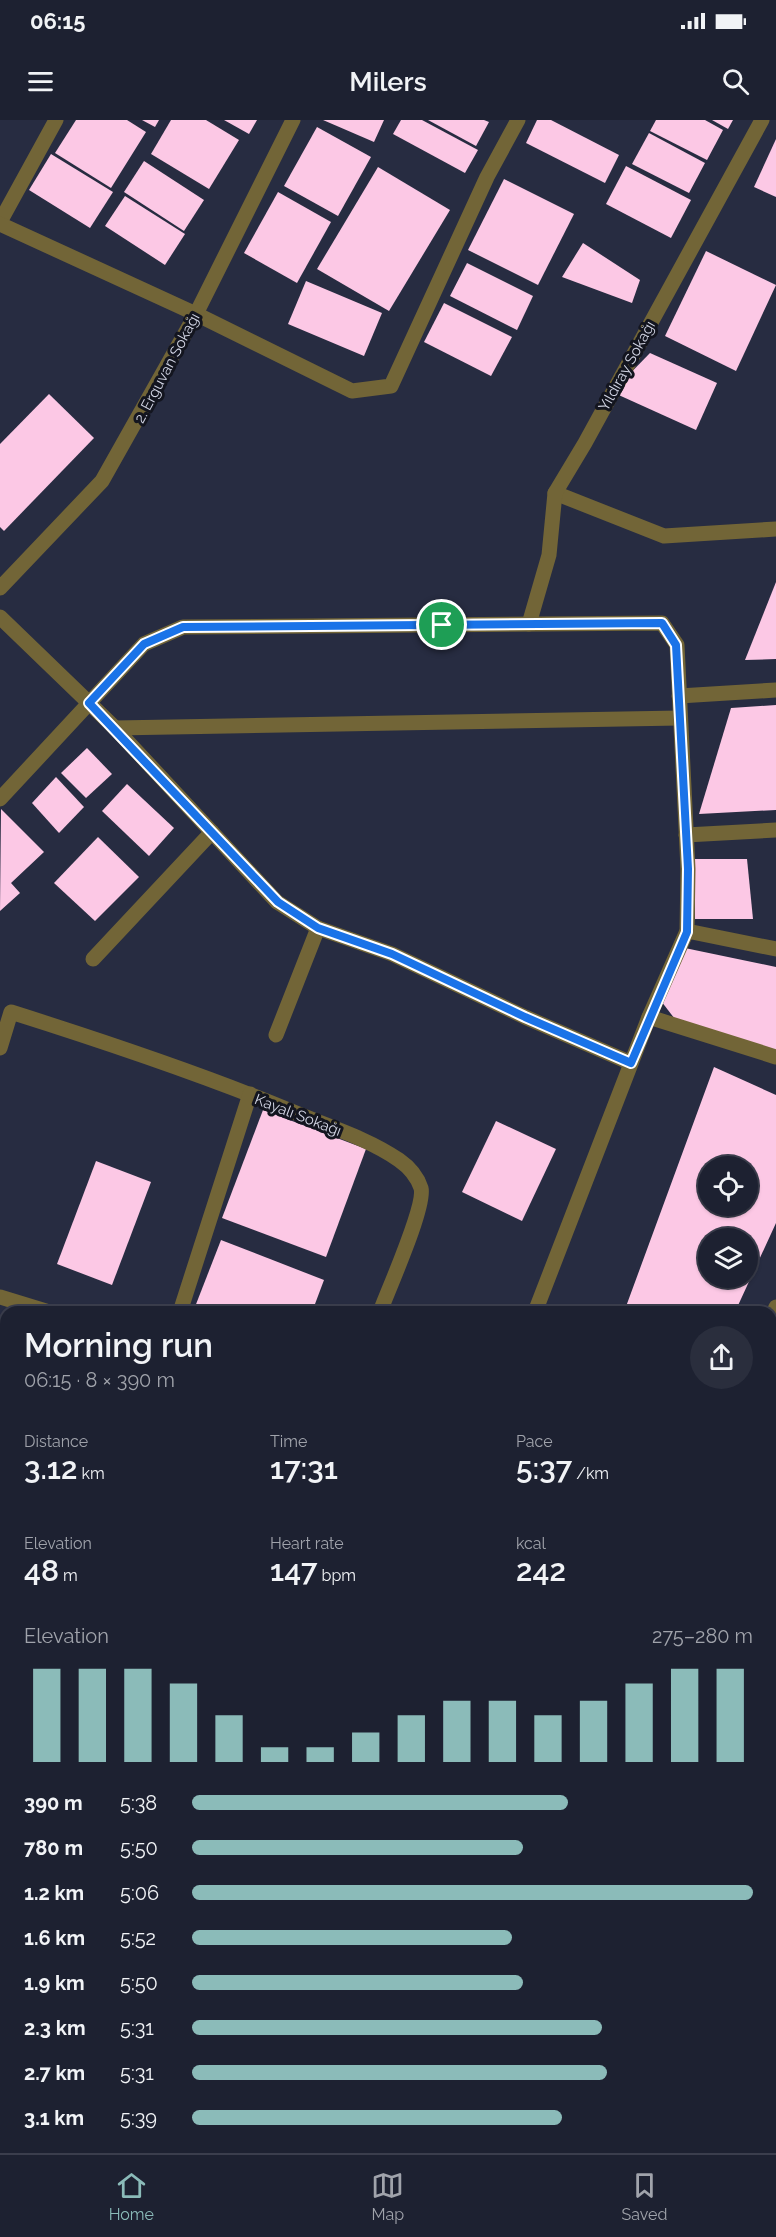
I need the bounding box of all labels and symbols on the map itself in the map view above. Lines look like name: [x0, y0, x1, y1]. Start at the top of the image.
street label: 2. Erguvan Sokağı: [130, 310, 204, 426]
street label: Yıldıray Sokağı: [595, 318, 659, 414]
pin: [416, 599, 467, 650]
street label: Kayalı Sokağı: [252, 1090, 344, 1140]

